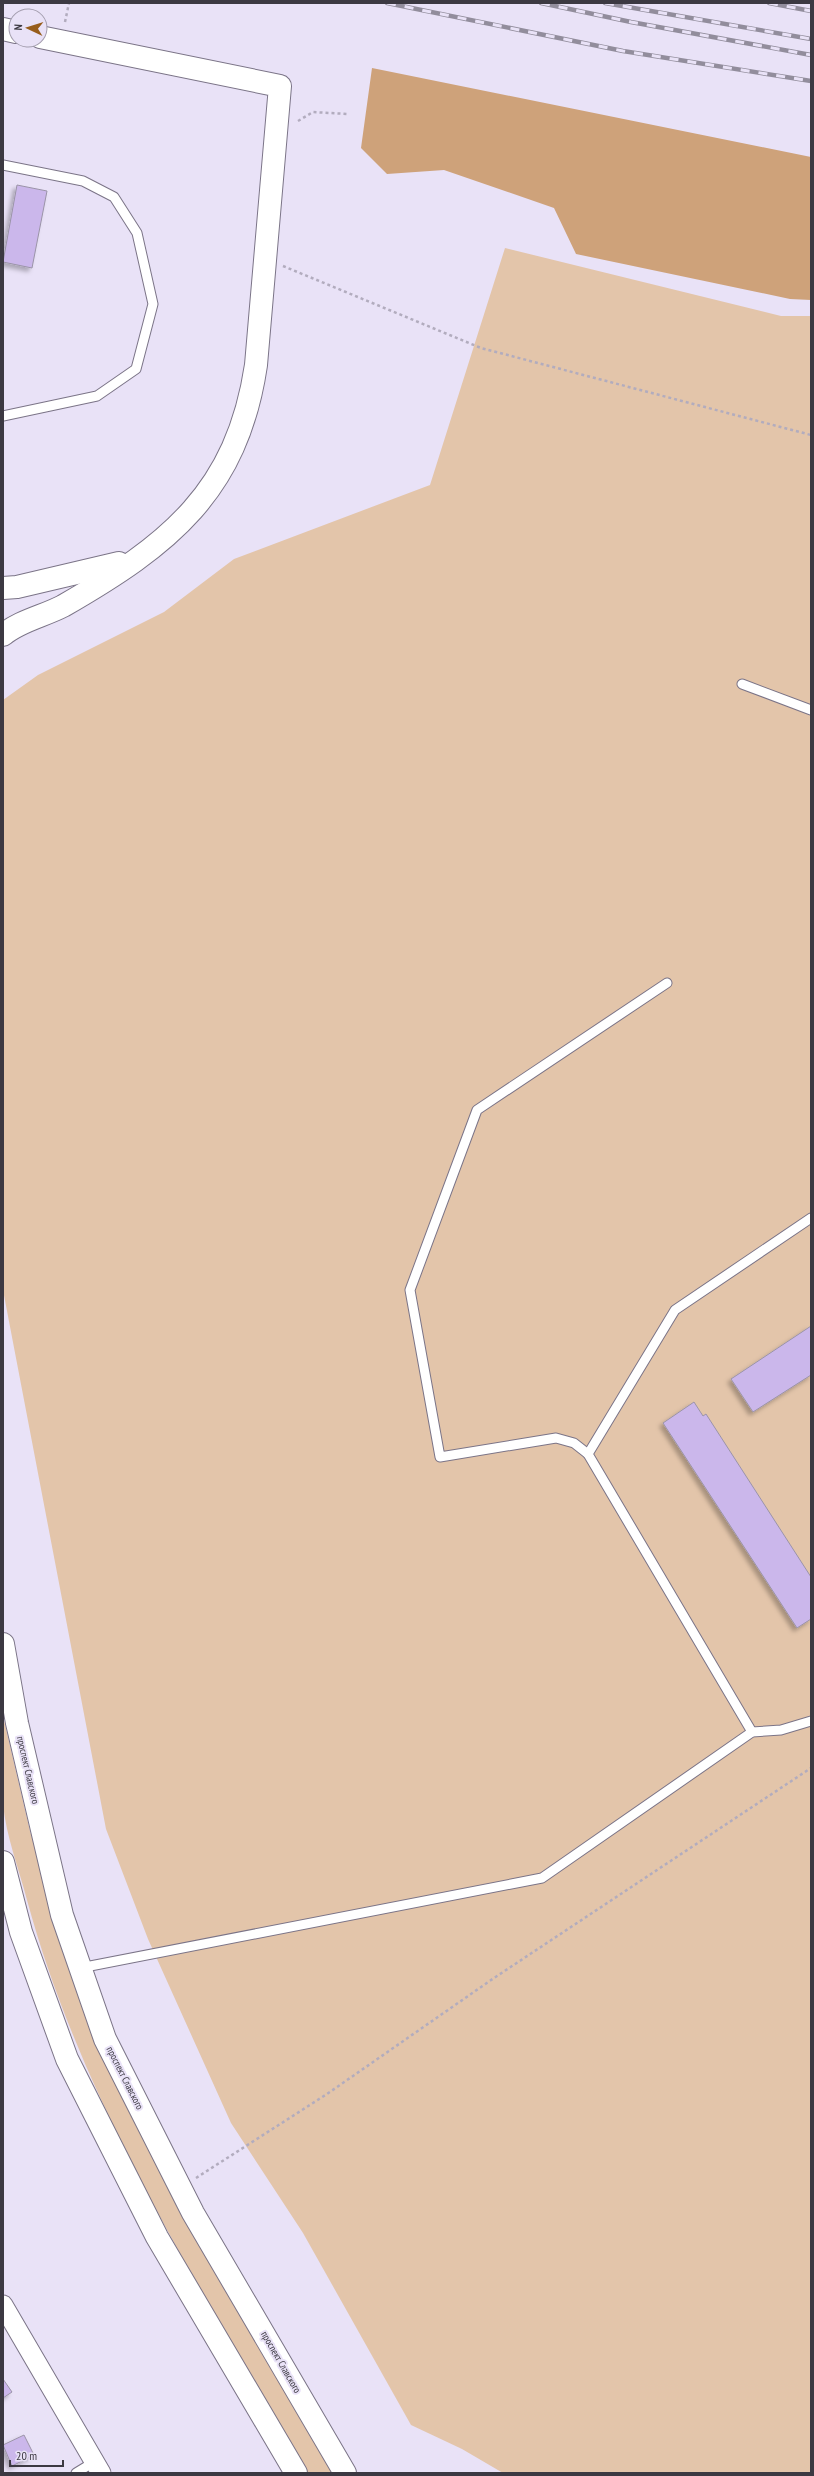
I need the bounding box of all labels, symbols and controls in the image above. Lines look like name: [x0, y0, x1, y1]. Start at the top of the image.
north arrow: [8, 8, 48, 48]
text: N: [11, 24, 25, 31]
street label: проспект Славского: [14, 1735, 42, 1805]
street label: проспект Славского: [104, 2044, 146, 2112]
street label: проспект Славского: [258, 2329, 304, 2395]
scale bar: [10, 2442, 63, 2468]
text: 20 m: [16, 2448, 37, 2463]

